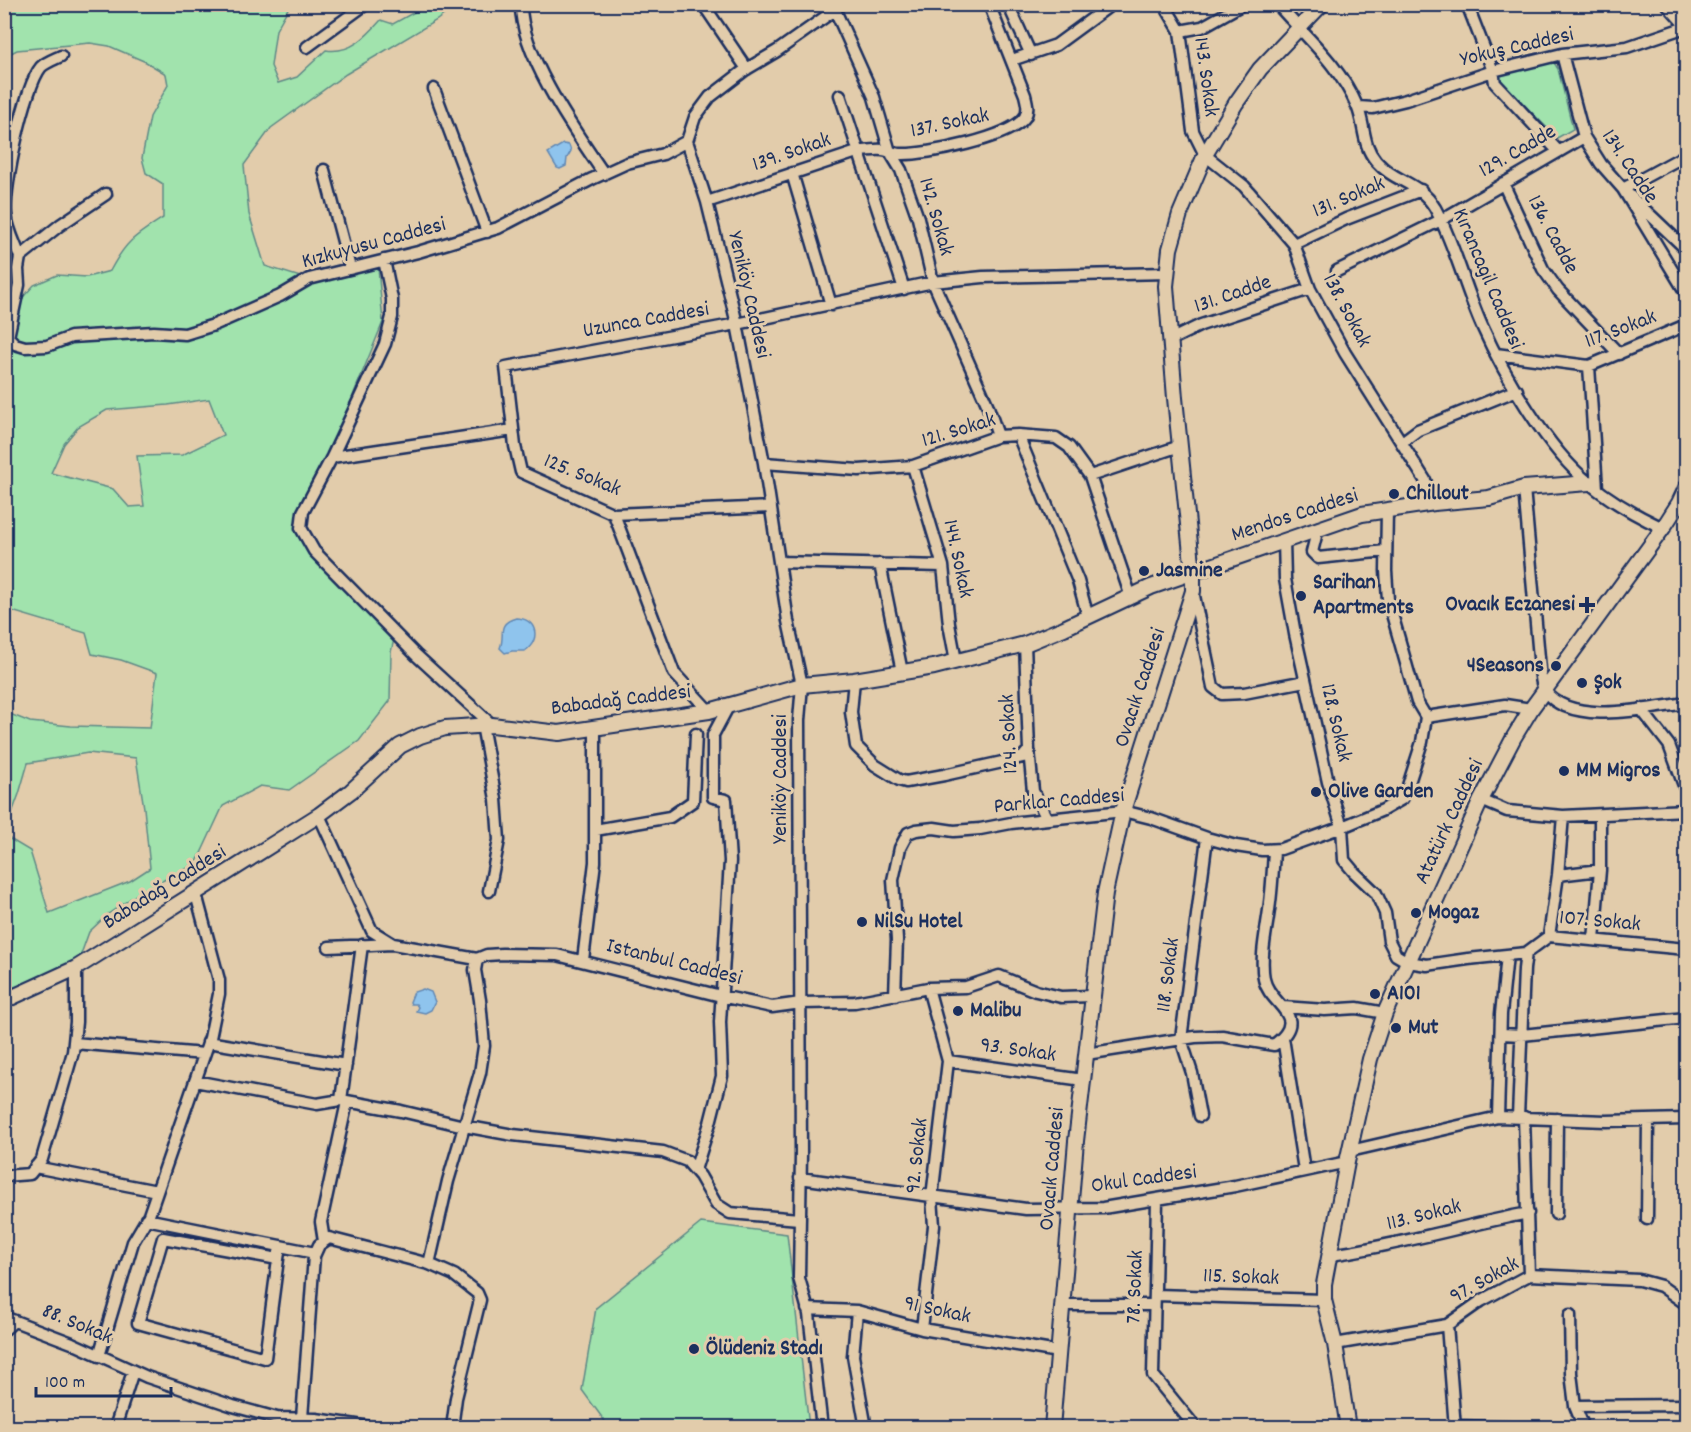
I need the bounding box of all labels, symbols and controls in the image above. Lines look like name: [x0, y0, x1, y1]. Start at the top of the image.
street label: Yokuş Caddesi: [1457, 20, 1577, 76]
street label: 143. Sokak: [1184, 35, 1226, 119]
street label: 137. Sokak: [908, 101, 992, 147]
street label: 129. Cadde: [1474, 117, 1562, 187]
street label: 134. Cadde: [1593, 124, 1665, 210]
street label: 139. Sokak: [749, 125, 835, 181]
street label: 131. Sokak: [1308, 169, 1390, 227]
street label: 142. Sokak: [909, 174, 961, 260]
street label: 136. Cadde: [1518, 190, 1586, 280]
street label: Kırancagil Caddesi: [1443, 204, 1531, 354]
street label: Kızkuyusu Caddesi: [298, 210, 450, 278]
street label: Yeniköy Caddesi: [718, 228, 778, 362]
street label: 131. Cadde: [1190, 267, 1276, 323]
street label: 138. Sokak: [1314, 268, 1378, 354]
street label: Uzunca Caddesi: [580, 295, 712, 347]
street label: 117. Sokak: [1581, 302, 1661, 358]
street label: 121. Sokak: [918, 405, 1000, 457]
street label: 125. Sokak: [539, 446, 625, 506]
place label: Chillout: [1406, 479, 1470, 510]
street label: Mendos Caddesi: [1227, 481, 1363, 551]
marker: Chillout: [1387, 487, 1401, 501]
street label: 144. Sokak: [934, 517, 980, 601]
place label: Jasmine: [1156, 556, 1223, 587]
marker: Jasmine: [1137, 564, 1151, 578]
place label: Sarihan Apartments: [1313, 568, 1414, 624]
marker: Sarihan Apartments: [1294, 589, 1308, 603]
place label: Ovacık Eczanesi: [1445, 590, 1575, 621]
marker: Ovacık Eczanesi: [1580, 598, 1594, 612]
street label: Ovacık Caddesi: [1107, 624, 1175, 752]
place label: 4Seasons: [1467, 651, 1544, 682]
marker: 4Seasons: [1549, 659, 1563, 673]
place label: Şok: [1594, 668, 1622, 699]
marker: Şok: [1575, 676, 1589, 690]
street label: Babadağ Caddesi: [549, 677, 693, 725]
street label: 128. Sokak: [1311, 681, 1359, 765]
street label: 124. Sokak: [992, 693, 1028, 775]
street label: Yeniköy Caddesi: [766, 714, 797, 844]
street label: Atatürk Caddesi: [1407, 754, 1493, 890]
place label: MM Migros: [1576, 756, 1661, 787]
marker: MM Migros: [1557, 764, 1571, 778]
place label: Olive Garden: [1328, 777, 1434, 808]
street label: Parklar Caddesi: [992, 781, 1126, 823]
marker: Olive Garden: [1309, 785, 1323, 799]
street label: Babadağ Caddesi: [97, 838, 233, 938]
place label: Mogaz: [1428, 898, 1480, 929]
street label: 107. Sokak: [1558, 903, 1642, 941]
marker: Mogaz: [1409, 906, 1423, 920]
place label: NilSu Hotel: [874, 907, 963, 938]
marker: NilSu Hotel: [855, 915, 869, 929]
street label: Istanbul Caddesi: [603, 931, 745, 995]
street label: 118. Sokak: [1149, 936, 1189, 1014]
place label: A101: [1387, 979, 1421, 1010]
marker: A101: [1368, 987, 1382, 1001]
place label: Malibu: [970, 996, 1021, 1027]
marker: Malibu: [951, 1004, 965, 1018]
place label: Mut: [1408, 1013, 1439, 1044]
marker: Mut: [1389, 1021, 1403, 1035]
street label: 93. Sokak: [978, 1030, 1058, 1072]
street label: Ovacık Caddesi: [1032, 1106, 1074, 1232]
street label: 92. Sokak: [899, 1116, 937, 1196]
street label: Okul Caddesi: [1089, 1157, 1199, 1203]
street label: 113. Sokak: [1383, 1192, 1465, 1240]
street label: 97. Sokak: [1445, 1249, 1525, 1313]
street label: 78. Sokak: [1119, 1250, 1153, 1324]
street label: 115. Sokak: [1202, 1261, 1280, 1295]
street label: 91 Sokak: [901, 1289, 973, 1333]
street label: 88. Sokak: [37, 1296, 117, 1354]
place label: Ölüdeniz Stadı: [706, 1334, 823, 1365]
marker: Ölüdeniz Stadı: [687, 1342, 701, 1356]
scale bar: [36, 1360, 171, 1398]
text: 100 m: [45, 1371, 85, 1396]

